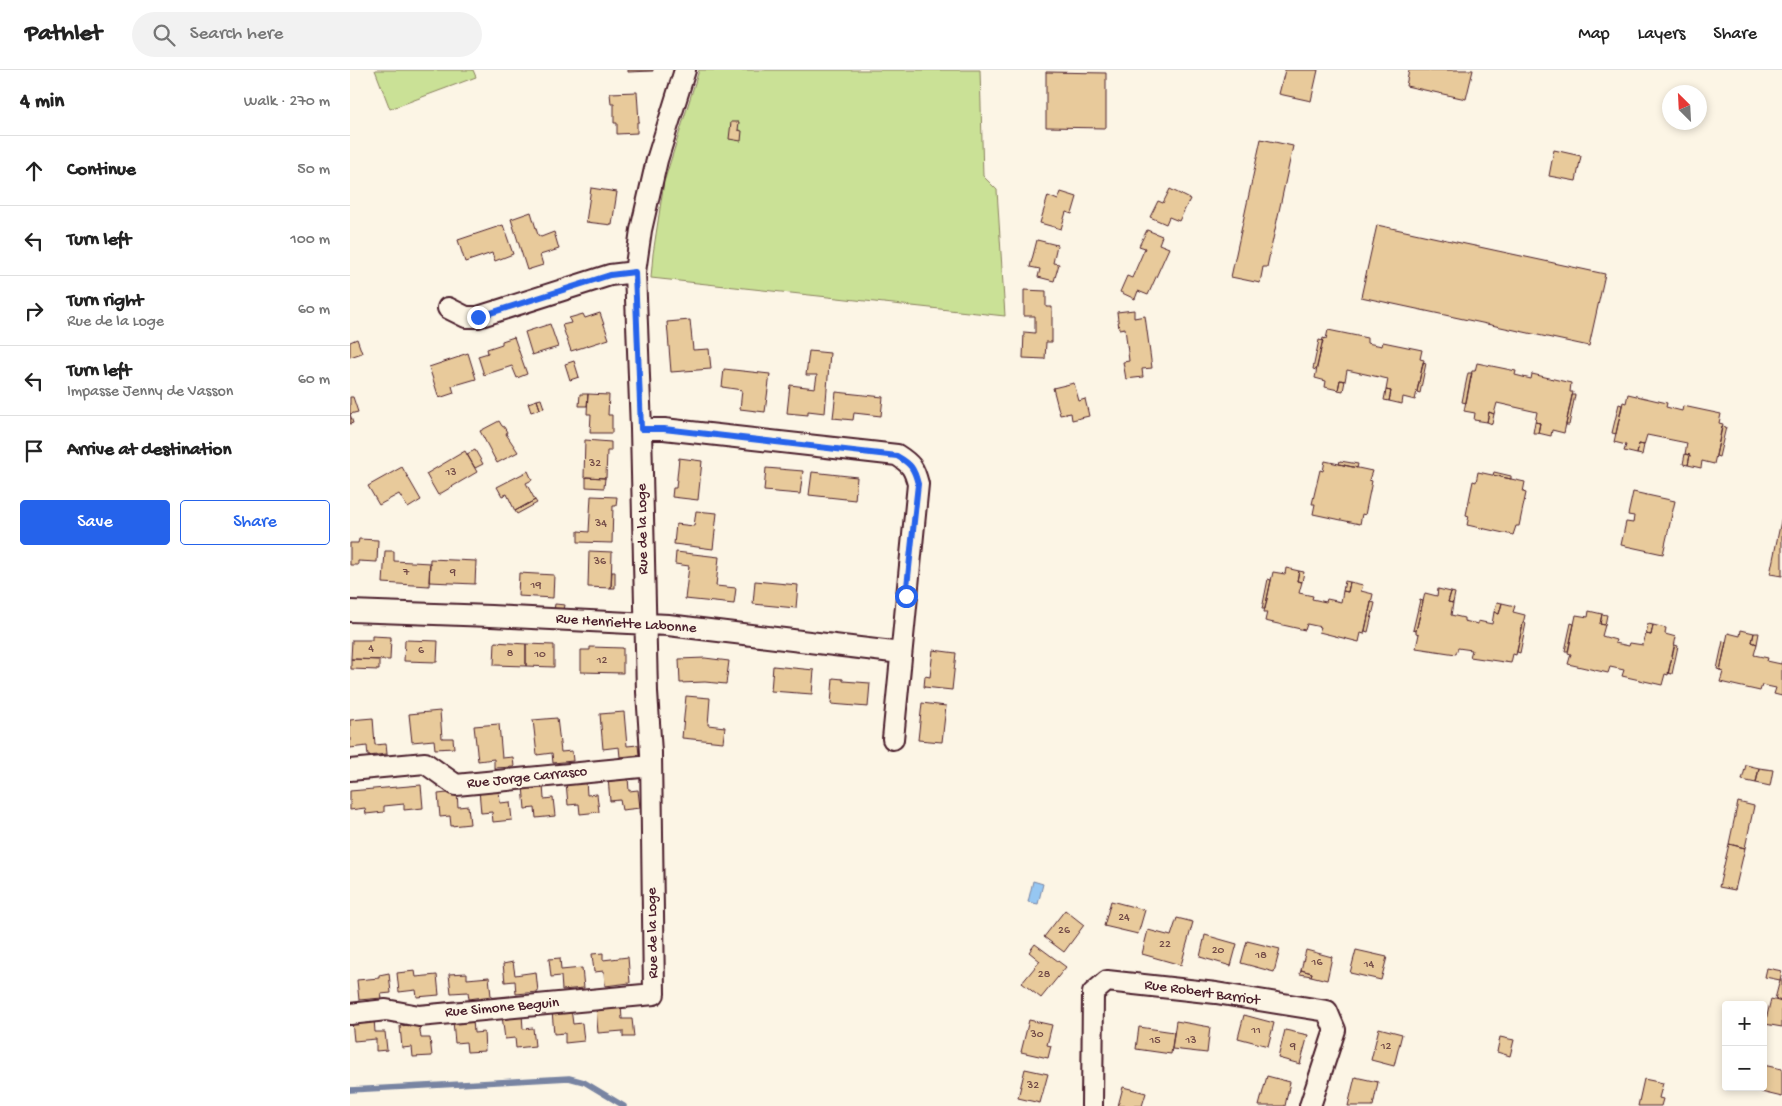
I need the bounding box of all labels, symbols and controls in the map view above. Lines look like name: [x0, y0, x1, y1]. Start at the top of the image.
search box: [132, 12, 482, 57]
text: Pathlet: [25, 20, 102, 49]
icon: search: [150, 21, 178, 49]
text: Search here: [190, 23, 283, 46]
text: Map: [1578, 24, 1610, 45]
text: Layers: [1638, 24, 1685, 45]
text: Share: [1713, 24, 1757, 45]
north arrow: [1662, 85, 1707, 130]
text: 4 min: [20, 90, 64, 115]
text: Walk · 270 m: [244, 93, 330, 112]
icon: ahead: [20, 157, 48, 185]
text: Continue: [67, 159, 136, 182]
text: 50 m: [297, 161, 330, 180]
icon: left: [20, 227, 48, 255]
text: Turn left: [67, 229, 131, 252]
text: 100 m: [290, 231, 330, 250]
text: Turn right: [67, 290, 143, 313]
icon: right: [20, 297, 48, 325]
text: 60 m: [298, 301, 330, 320]
route end: [467, 306, 490, 329]
text: Rue de la Loge: [67, 313, 164, 332]
text: Turn left: [67, 360, 131, 383]
icon: left: [20, 367, 48, 395]
text: 60 m: [298, 371, 330, 390]
text: Impasse Jenny de Vasson: [67, 383, 233, 402]
icon: arrive: [20, 437, 48, 465]
text: Arrive at destination: [67, 439, 231, 462]
house number: 32: [588, 457, 601, 471]
house number: 13: [444, 466, 457, 480]
street label: Rue de la Loge: [633, 483, 653, 575]
button: Save: [20, 500, 170, 545]
button: Share: [180, 500, 330, 545]
house number: 34: [594, 517, 607, 531]
house number: 36: [593, 555, 607, 569]
house number: 7: [402, 566, 410, 580]
house number: 9: [449, 566, 456, 580]
house number: 19: [530, 579, 541, 593]
route start: [895, 585, 918, 608]
street label: Rue Henriette Labonne: [555, 610, 697, 638]
house number: 4: [368, 642, 374, 656]
house number: 6: [418, 644, 425, 658]
house number: 8: [507, 647, 514, 661]
house number: 10: [533, 648, 546, 662]
house number: 12: [596, 654, 607, 668]
street label: Rue Jorge Carrasco: [466, 763, 588, 793]
street label: Rue de la Loge: [643, 887, 663, 979]
house number: 24: [1118, 911, 1130, 925]
house number: 26: [1058, 924, 1071, 938]
house number: 22: [1159, 938, 1171, 952]
house number: 20: [1212, 944, 1225, 958]
house number: 18: [1254, 949, 1267, 963]
house number: 16: [1311, 956, 1323, 970]
house number: 14: [1363, 958, 1375, 972]
house number: 28: [1038, 968, 1051, 982]
street label: Rue Robert Barriot: [1143, 976, 1263, 1010]
street label: Rue Simone Beguin: [444, 994, 560, 1022]
map controls: [1722, 1001, 1767, 1091]
button: +: [1722, 1001, 1767, 1046]
house number: 11: [1250, 1024, 1261, 1038]
house number: 30: [1029, 1028, 1044, 1042]
house number: 15: [1148, 1034, 1161, 1048]
house number: 13: [1184, 1034, 1197, 1048]
house number: 9: [1289, 1040, 1296, 1054]
house number: 12: [1380, 1040, 1391, 1054]
button: −: [1722, 1046, 1767, 1091]
house number: 32: [1026, 1079, 1039, 1093]

